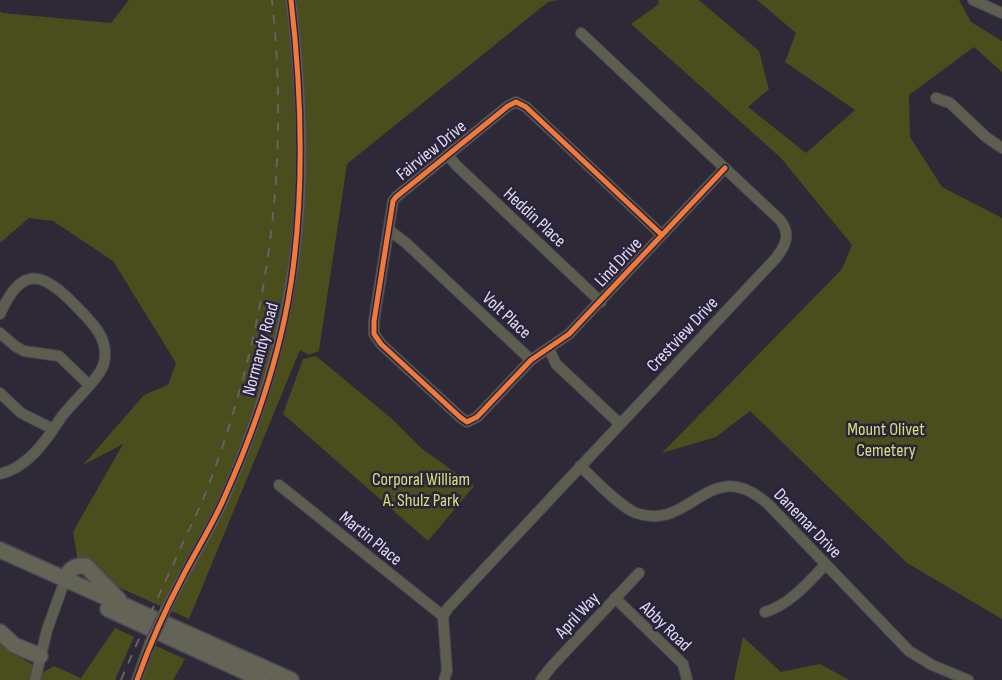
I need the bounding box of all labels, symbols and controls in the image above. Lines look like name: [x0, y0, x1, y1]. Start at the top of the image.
street label: Fairview Drive: [392, 116, 471, 185]
street label: Heddin Place: [499, 183, 570, 251]
street label: Lind Drive: [590, 233, 646, 291]
street label: Volt Place: [478, 288, 535, 343]
street label: Crestview Drive: [642, 293, 722, 376]
street label: Normandy Road: [238, 300, 283, 398]
park label: Mount Olivet Cemetery: [847, 419, 925, 461]
park label: Corporal William A. Shulz Park: [372, 469, 470, 511]
street label: Danemar Drive: [769, 484, 846, 562]
street label: Martin Place: [335, 507, 406, 570]
street label: April Way: [550, 588, 604, 643]
street label: Abby Road: [635, 596, 695, 656]

